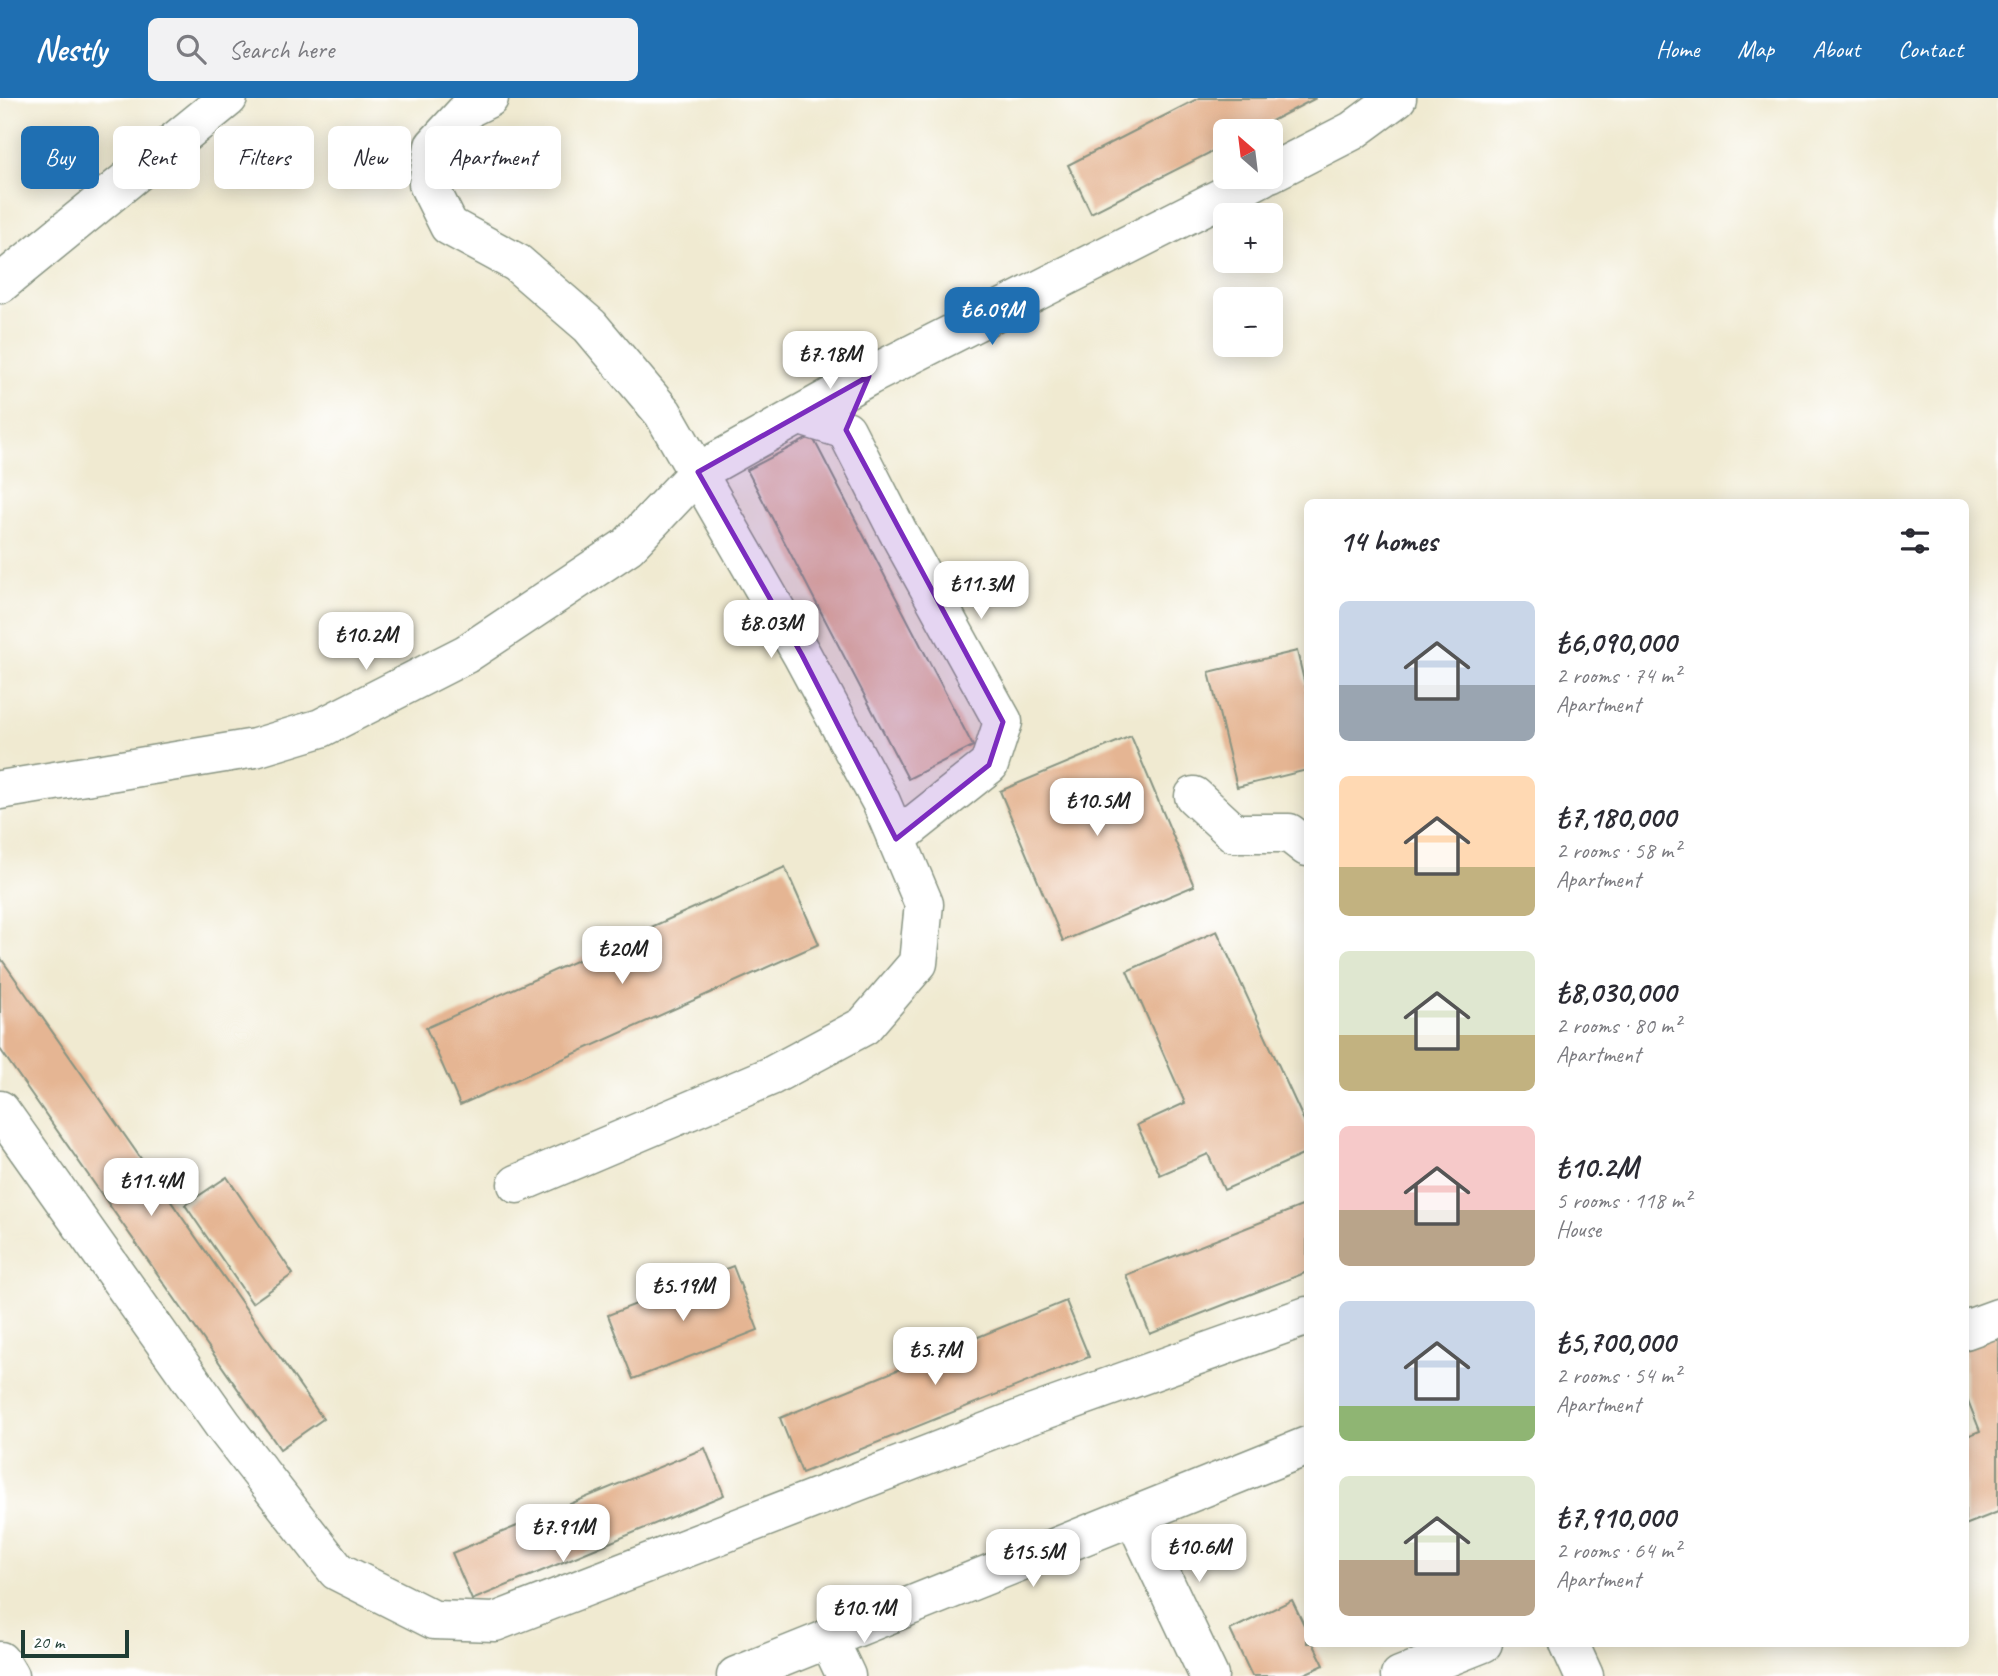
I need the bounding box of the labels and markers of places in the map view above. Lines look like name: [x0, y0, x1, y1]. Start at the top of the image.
pin: ₺6.09M: [935, 288, 1049, 347]
pin: ₺7.18M: [773, 331, 887, 391]
pin: ₺11.3M: [924, 561, 1038, 621]
pin: ₺8.03M: [714, 601, 828, 660]
pin: ₺10.2M: [309, 612, 423, 672]
pin: ₺10.5M: [1040, 778, 1154, 838]
pin: ₺20M: [581, 926, 663, 986]
pin: ₺11.4M: [94, 1158, 208, 1218]
pin: ₺5.19M: [626, 1264, 740, 1323]
pin: ₺5.7M: [886, 1328, 984, 1387]
pin: ₺7.91M: [506, 1504, 620, 1564]
pin: ₺10.6M: [1142, 1524, 1256, 1584]
pin: ₺15.5M: [976, 1530, 1090, 1589]
pin: ₺10.1M: [807, 1586, 921, 1645]

